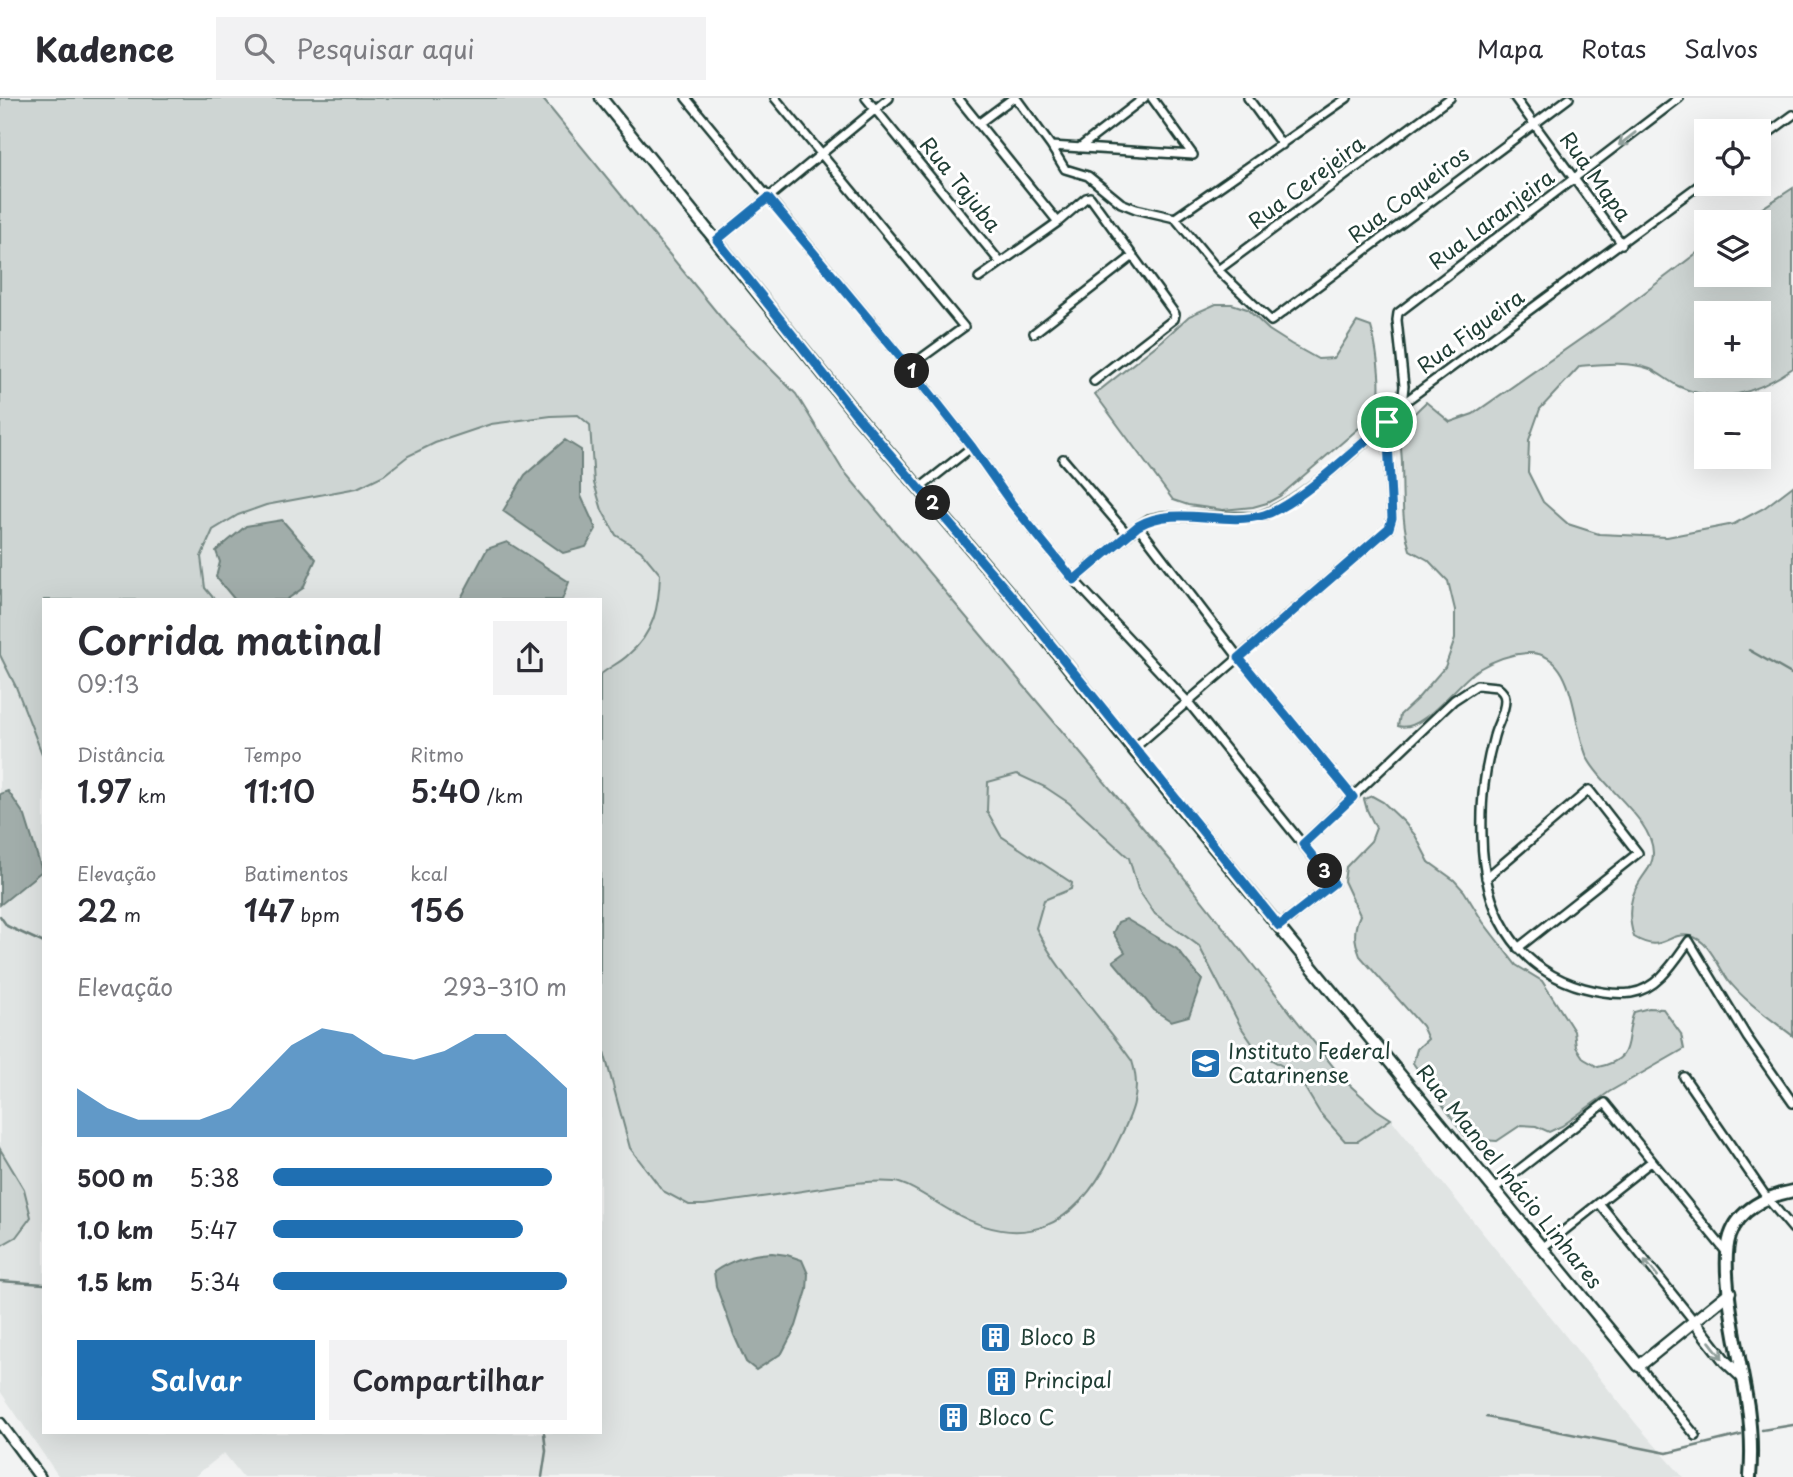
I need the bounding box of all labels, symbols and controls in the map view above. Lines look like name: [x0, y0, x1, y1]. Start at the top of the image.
search box: [216, 17, 706, 80]
text: Kadence: [35, 23, 174, 73]
icon: search: [240, 29, 278, 67]
text: Pesquisar aqui: [296, 29, 475, 68]
text: Mapa: [1477, 30, 1543, 66]
text: Rotas: [1581, 30, 1646, 66]
text: Salvos: [1684, 30, 1758, 66]
map controls: [1694, 119, 1771, 469]
button: locate: [1694, 119, 1771, 196]
street label: Rua Mapa: [1553, 124, 1641, 228]
street label: Rua Cerejeira: [1241, 126, 1371, 236]
street label: Rua Tajuba: [913, 129, 1010, 238]
one-way arrow: [1618, 131, 1636, 146]
street label: Rua Coqueiros: [1340, 137, 1475, 250]
street label: Rua Laranjeira: [1421, 160, 1561, 276]
button: layers: [1694, 210, 1771, 287]
street label: Rua Figueira: [1409, 280, 1531, 380]
button: +: [1694, 301, 1771, 378]
pin: 1: [894, 354, 930, 388]
text: 1: [907, 356, 916, 384]
pin: [1357, 392, 1417, 452]
button: −: [1694, 392, 1771, 469]
icon: arrive: [1368, 403, 1406, 441]
pin: 2: [916, 486, 950, 520]
text: 2: [926, 488, 939, 516]
text: Corrida matinal: [77, 611, 382, 668]
button: share: [493, 621, 567, 695]
text: 09:13: [77, 666, 139, 701]
text: Distância: [77, 740, 165, 768]
text: Tempo: [244, 740, 302, 768]
text: Ritmo: [410, 740, 464, 768]
text: 1.97: [77, 768, 132, 813]
text: 11:10: [244, 768, 315, 813]
text: 5:40: [410, 768, 481, 813]
text: km: [132, 781, 166, 809]
text: /km: [481, 781, 523, 809]
pin: 3: [1308, 854, 1342, 888]
text: 3: [1318, 856, 1331, 884]
text: Elevação: [77, 859, 156, 887]
text: Batimentos: [244, 859, 348, 887]
text: kcal: [410, 859, 448, 887]
text: 22: [77, 887, 118, 932]
text: 147: [244, 887, 294, 932]
text: 156: [410, 887, 465, 932]
text: m: [118, 900, 141, 928]
text: bpm: [294, 900, 340, 928]
text: Elevação: [77, 969, 173, 1004]
text: 293–310 m: [443, 969, 567, 1004]
place label: Instituto Federal Catarinense: [1228, 1034, 1391, 1090]
school or university icon: Instituto Federal Catarinense: [1188, 1047, 1222, 1081]
street label: Rua Manoel Inácio Linhares: [1410, 1057, 1611, 1295]
text: 500 m: [77, 1160, 154, 1195]
text: 5:38: [189, 1160, 240, 1195]
text: 1.0 km: [77, 1212, 154, 1247]
text: 5:47: [189, 1212, 237, 1247]
one-way arrow: [1643, 1260, 1659, 1278]
text: 1.5 km: [77, 1264, 153, 1299]
text: 5:34: [189, 1264, 241, 1299]
place label: Bloco B: [1019, 1320, 1096, 1352]
building icon: Bloco B: [979, 1321, 1013, 1355]
button: Salvar: [77, 1340, 315, 1420]
button: Compartilhar: [329, 1340, 567, 1420]
one-way arrow: [1709, 1341, 1724, 1359]
place label: Principal: [1024, 1363, 1112, 1395]
building icon: Principal: [984, 1364, 1018, 1398]
place label: Bloco C: [977, 1400, 1055, 1432]
building icon: Bloco C: [937, 1401, 971, 1435]

